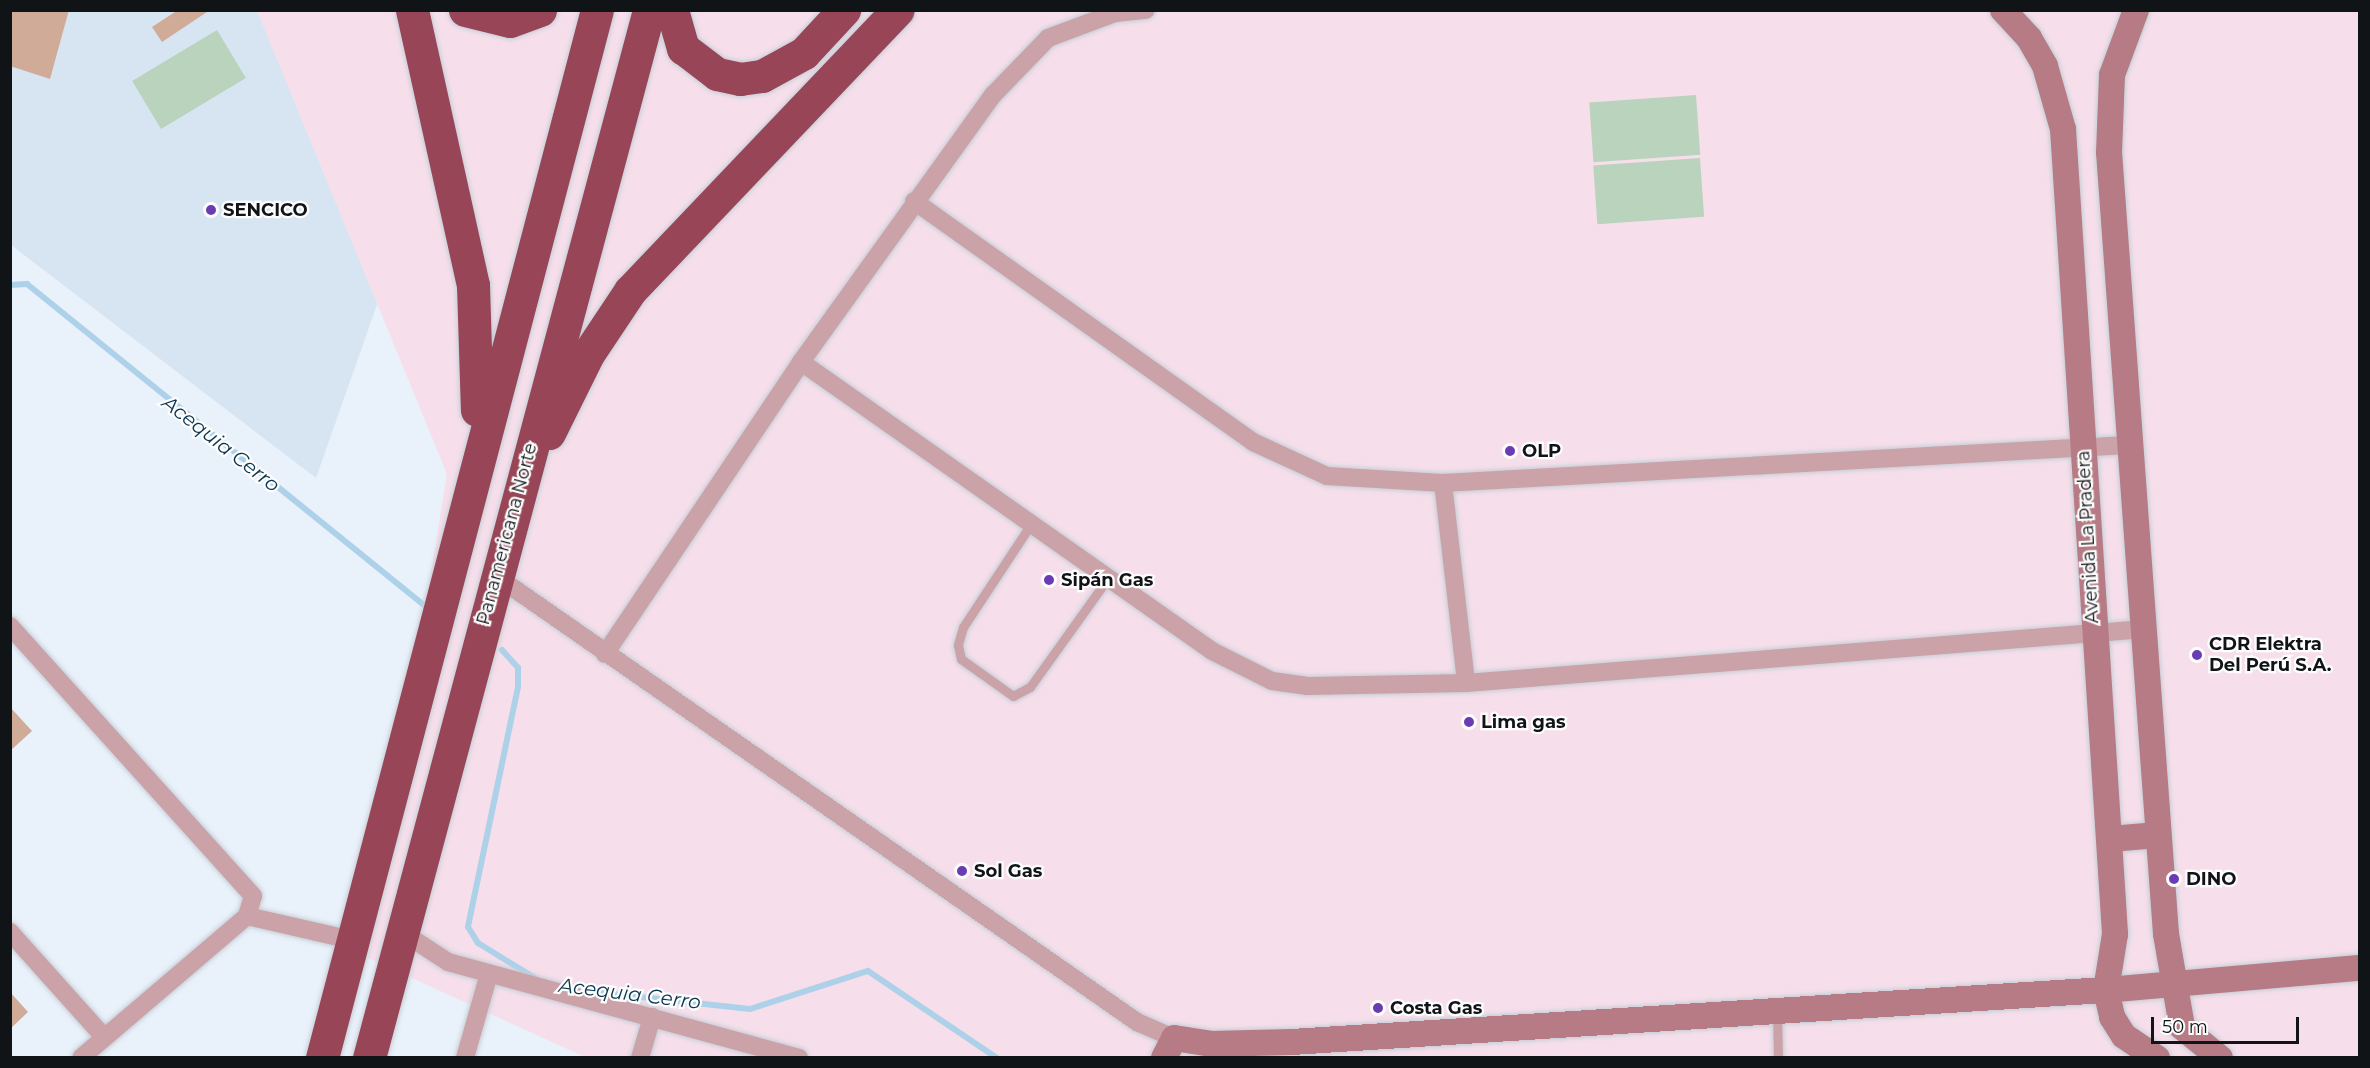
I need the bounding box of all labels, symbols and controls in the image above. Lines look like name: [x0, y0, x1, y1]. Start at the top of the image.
place label: SENCICO: [223, 199, 308, 221]
marker: SENCICO: [204, 203, 218, 217]
water label: Acequia Cerro: [157, 391, 285, 497]
place label: OLP: [1522, 440, 1561, 462]
street label: Panamericana Norte: [472, 441, 542, 627]
marker: OLP: [1503, 444, 1517, 458]
street label: Avenida La Pradera: [2073, 450, 2103, 624]
place label: Sipán Gas: [1061, 569, 1153, 591]
marker: Sipán Gas: [1042, 573, 1056, 587]
place label: CDR Elektra Del Perú S.A.: [2209, 634, 2331, 676]
marker: CDR Elektra Del Perú S.A.: [2190, 648, 2204, 662]
place label: Lima gas: [1481, 711, 1566, 733]
marker: Lima gas: [1462, 715, 1476, 729]
place label: Sol Gas: [974, 860, 1042, 882]
marker: Sol Gas: [955, 864, 969, 878]
place label: DINO: [2186, 868, 2237, 890]
marker: DINO: [2167, 872, 2181, 886]
water label: Acequia Cerro: [558, 973, 702, 1015]
place label: Costa Gas: [1390, 997, 1482, 1019]
marker: Costa Gas: [1371, 1001, 1385, 1015]
scale bar: [2154, 1005, 2302, 1043]
text: 50 m: [2162, 1016, 2208, 1038]

